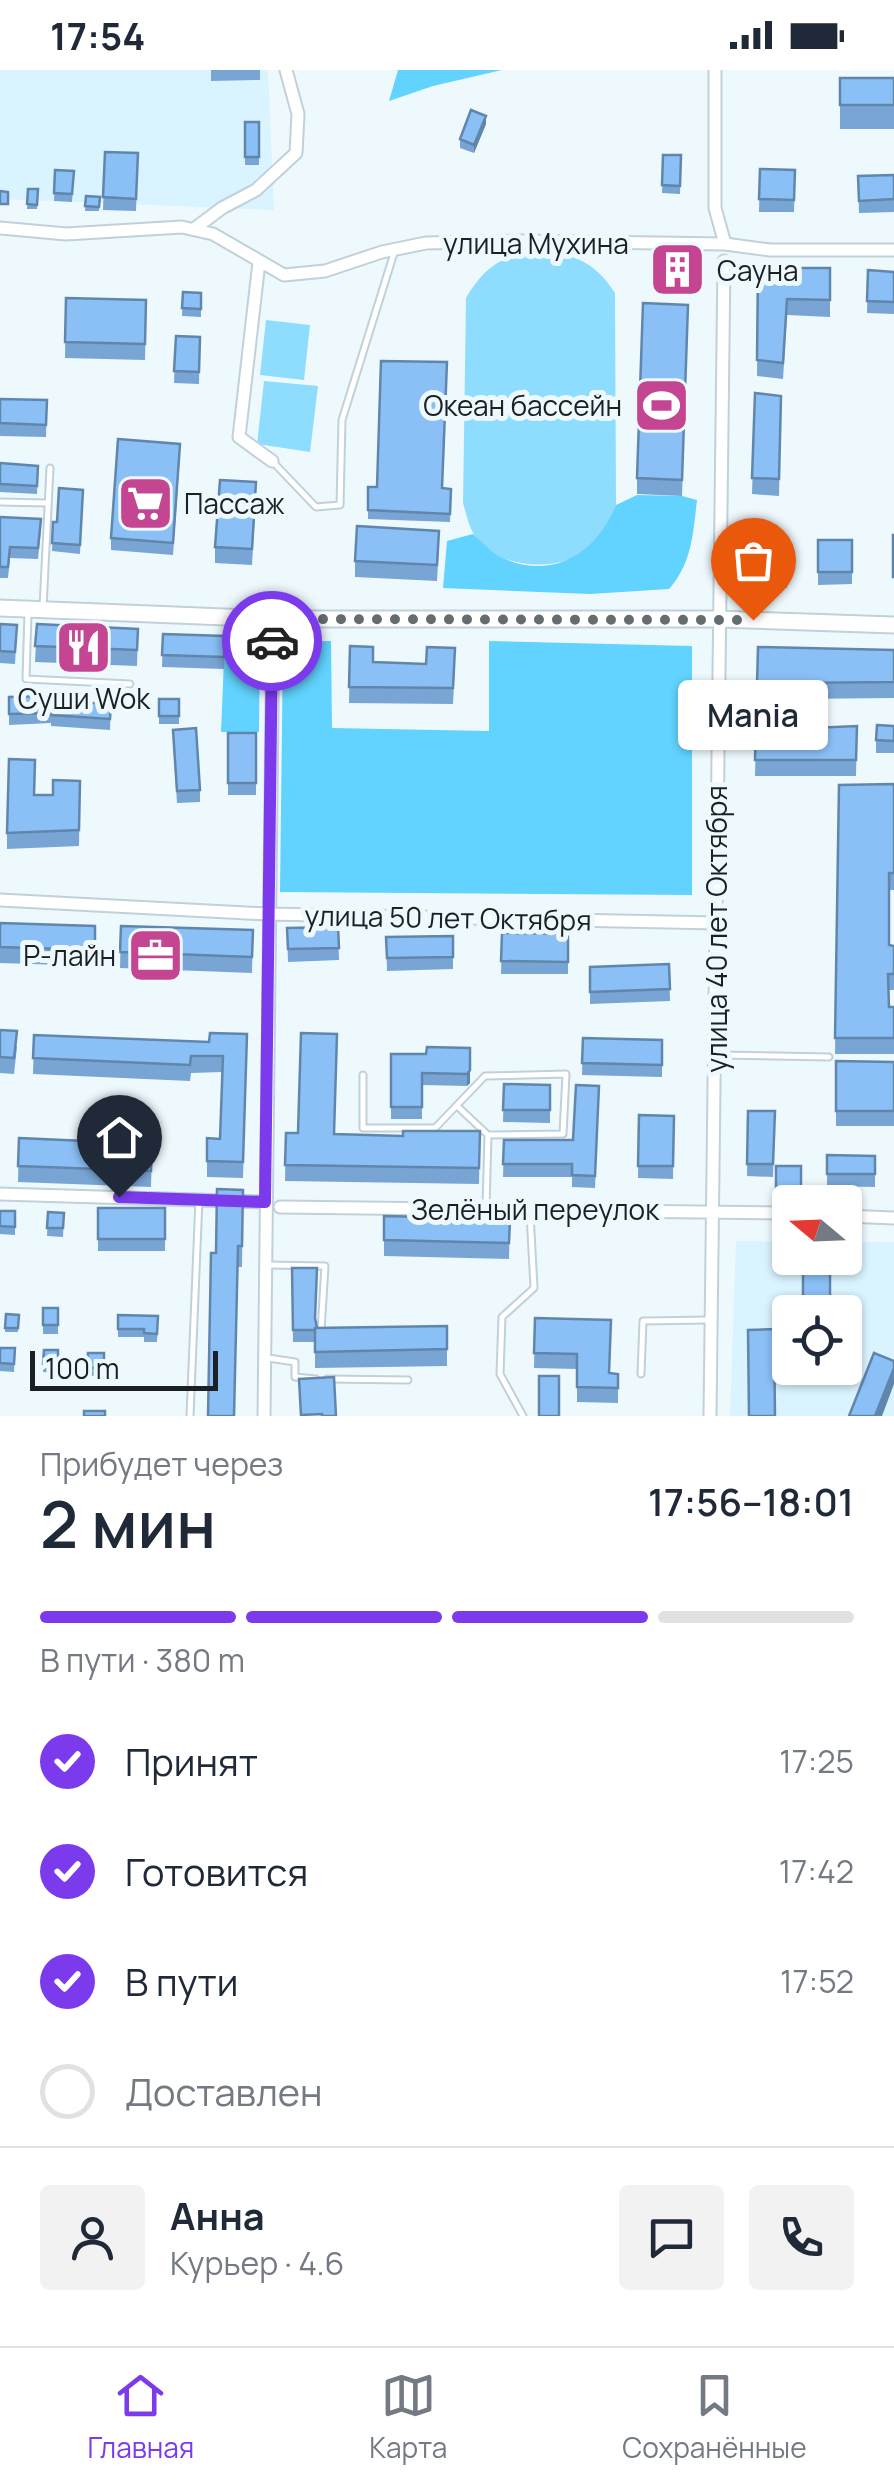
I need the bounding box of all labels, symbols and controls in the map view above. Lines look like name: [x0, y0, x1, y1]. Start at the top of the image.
text: 17:54: [50, 9, 145, 61]
street label: улица Мухина: [443, 224, 629, 262]
building icon: Сауна: [648, 240, 708, 300]
place label: Сауна: [717, 251, 799, 289]
sports icon: Океан бассейн: [631, 375, 691, 435]
place label: Океан бассейн: [423, 386, 622, 424]
supermarket icon: Пассаж: [115, 473, 175, 533]
place label: Пассаж: [184, 484, 285, 522]
pin: [711, 518, 796, 621]
icon: bag: [726, 533, 781, 588]
courier: [222, 591, 322, 691]
icon: car: [245, 614, 300, 669]
restaurant icon: Суши Wok: [54, 617, 114, 677]
place label: Суши Wok: [18, 679, 151, 717]
callout: Mania: [678, 680, 828, 750]
text: Mania: [707, 693, 799, 737]
street label: улица 40 лет Октября: [697, 785, 735, 1073]
street label: улица 50 лет Октября: [304, 895, 592, 939]
office icon: Р-лайн: [125, 925, 185, 985]
place label: Р-лайн: [23, 936, 116, 974]
pin: [77, 1095, 162, 1198]
icon: home: [92, 1110, 147, 1165]
north arrow: [772, 1185, 862, 1275]
map controls: [772, 1185, 862, 1385]
street label: Зелёный переулок: [411, 1190, 660, 1228]
button: locate: [772, 1295, 862, 1385]
scale bar: [30, 1346, 218, 1390]
text: 100 m: [45, 1349, 119, 1387]
text: Прибудет через: [40, 1442, 283, 1486]
text: 17:56–18:01: [648, 1475, 854, 1527]
text: 2 мин: [40, 1479, 216, 1568]
text: В пути · 380 m: [40, 1638, 245, 1682]
icon: check: [40, 1734, 95, 1789]
text: Принят: [125, 1735, 258, 1787]
text: 17:25: [779, 1739, 854, 1783]
icon: check: [40, 1844, 95, 1899]
text: Готовится: [125, 1845, 308, 1897]
text: 17:42: [779, 1849, 854, 1893]
icon: check: [40, 1954, 95, 2009]
text: В пути: [125, 1955, 238, 2007]
text: 17:52: [780, 1959, 854, 2003]
text: Доставлен: [125, 2065, 323, 2117]
button: person: [40, 2185, 145, 2290]
button: chat: [619, 2185, 724, 2290]
button: phone: [749, 2185, 854, 2290]
text: Анна: [170, 2189, 265, 2241]
text: Курьер · 4.6: [170, 2241, 344, 2285]
tab: Главная: [87, 2368, 194, 2466]
tab: Карта: [369, 2368, 447, 2466]
tab: Сохранённые: [622, 2368, 807, 2466]

